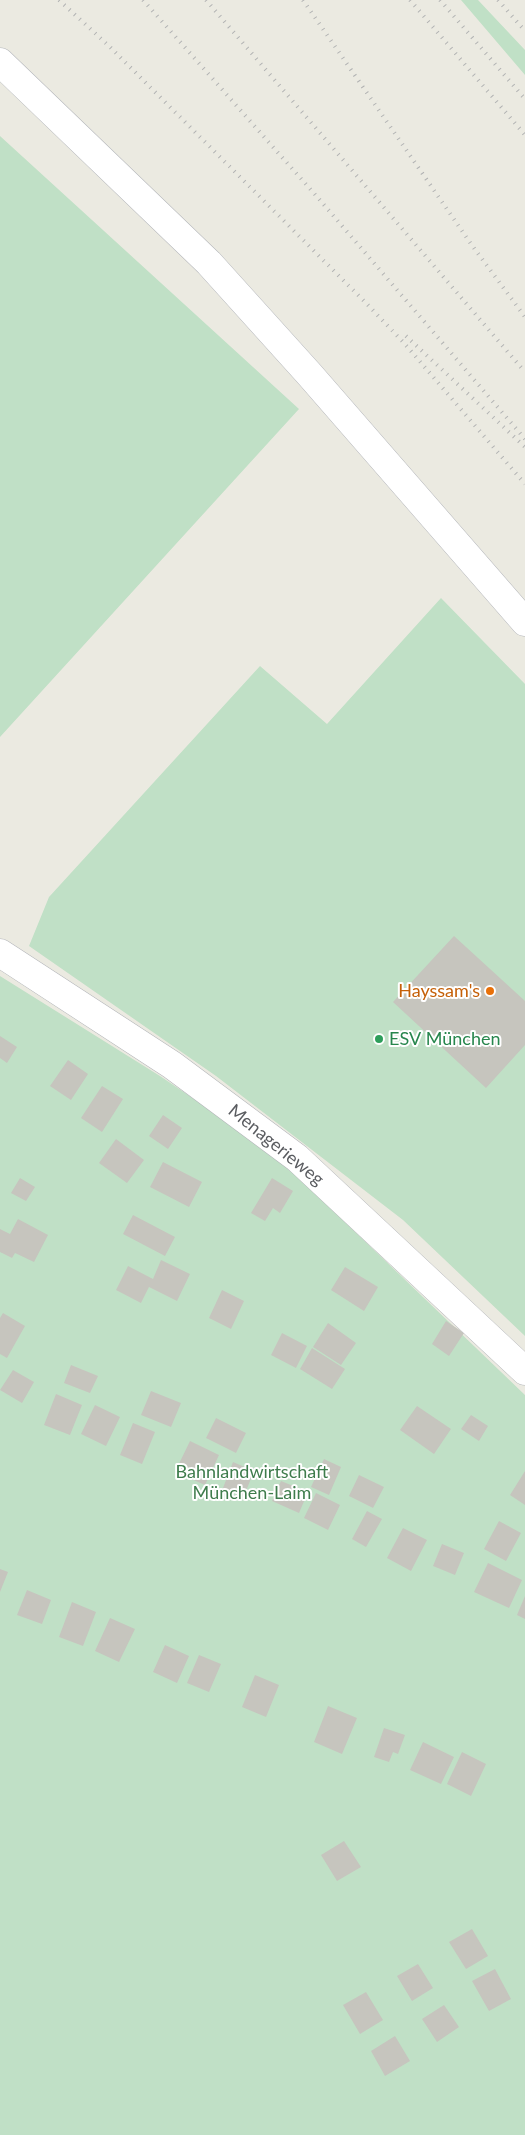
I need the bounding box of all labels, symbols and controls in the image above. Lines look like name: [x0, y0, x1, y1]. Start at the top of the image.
place label: Hayssam's: [398, 980, 480, 1002]
marker: Hayssam's: [484, 985, 496, 997]
place label: ESV München: [389, 1028, 501, 1050]
marker: ESV München: [373, 1033, 385, 1045]
street label: Menagerieweg: [224, 1100, 328, 1190]
park label: Bahnlandwirtschaft München-Laim: [176, 1461, 328, 1504]

